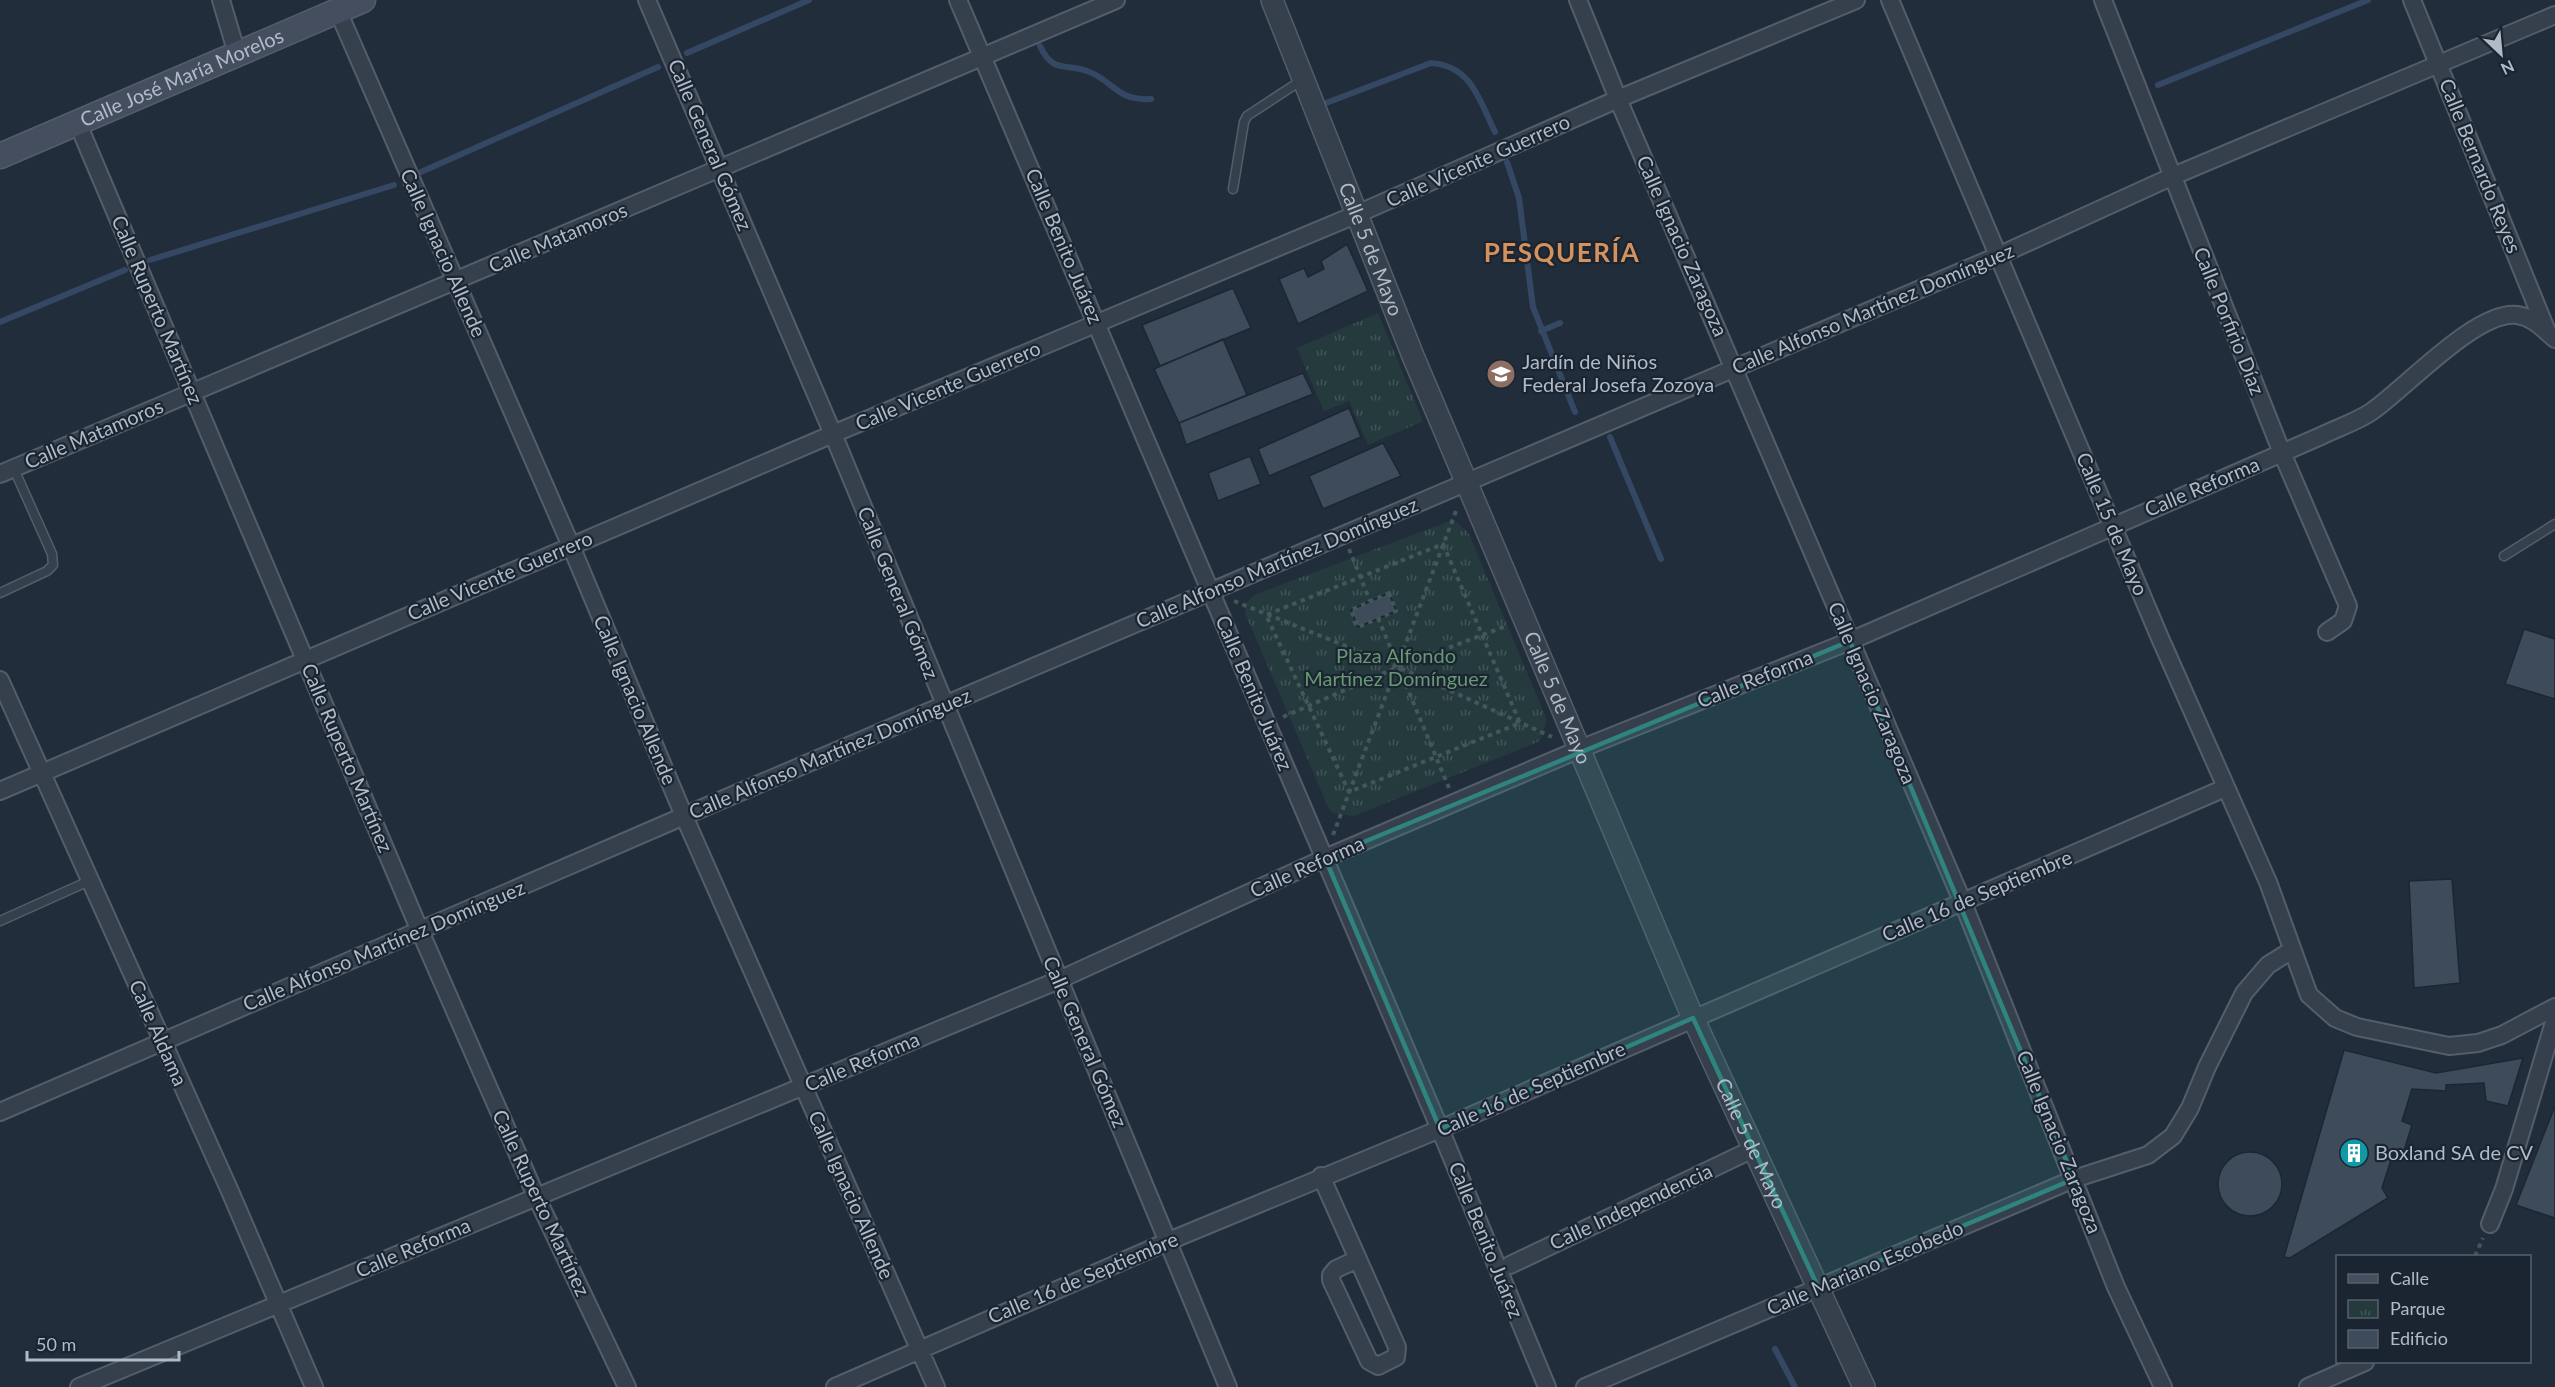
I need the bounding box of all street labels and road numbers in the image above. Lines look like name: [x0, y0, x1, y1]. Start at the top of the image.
street label: Calle José María Morelos: [76, 23, 287, 131]
street label: Calle General Gómez: [664, 55, 758, 234]
street label: Calle Bernardo Reyes: [2435, 75, 2527, 256]
street label: Calle Vicente Guerrero: [1382, 109, 1573, 211]
street label: Calle Ignacio Zaragoza: [1632, 151, 1734, 340]
street label: Calle Benito Juárez: [1021, 164, 1108, 327]
street label: Calle Ignacio Allende: [396, 165, 492, 340]
street label: Calle 5 de Mayo: [1334, 179, 1409, 319]
street label: Calle Matamoros: [485, 197, 631, 277]
street label: Calle Ruperto Martínez: [107, 212, 209, 408]
street label: Calle Alfonso Martínez Domínguez: [1728, 238, 2017, 379]
street label: Calle Porfirio Díaz: [2189, 243, 2271, 398]
street label: Calle Vicente Guerrero: [851, 335, 1044, 435]
street label: Calle Matamoros: [21, 393, 167, 473]
street label: Calle 15 de Mayo: [2072, 449, 2154, 599]
street label: Calle Reforma: [2141, 451, 2263, 521]
street label: Calle Alfonso Martínez Domínguez: [1132, 492, 1421, 633]
street label: Calle General Gómez: [853, 503, 945, 682]
street label: Calle Vicente Guerrero: [403, 525, 596, 625]
street label: Calle Ignacio Zaragoza: [1824, 598, 1922, 787]
street label: Calle Ignacio Allende: [589, 611, 682, 788]
street label: Calle Benito Juárez: [1211, 611, 1298, 774]
street label: Calle 5 de Mayo: [1520, 628, 1597, 767]
street label: Calle Reforma: [1693, 644, 1816, 712]
street label: Calle Ruperto Martínez: [297, 660, 399, 856]
street label: Calle Alfonso Martínez Domínguez: [685, 683, 974, 824]
street label: Calle Reforma: [1246, 830, 1367, 902]
street label: Calle 16 de Septiembre: [1878, 844, 2075, 946]
street label: Calle Alfonso Martínez Domínguez: [239, 875, 528, 1016]
street label: Calle General Gómez: [1039, 952, 1133, 1131]
street label: Calle Aldama: [125, 976, 193, 1089]
street label: Calle Reforma: [801, 1026, 923, 1096]
street label: Calle 16 de Septiembre: [1433, 1036, 1629, 1141]
street label: Calle Ignacio Zaragoza: [2012, 1047, 2108, 1237]
street label: Calle 5 de Mayo: [1711, 1074, 1793, 1212]
street label: Calle Ruperto Martínez: [488, 1106, 596, 1300]
street label: Calle Ignacio Allende: [804, 1107, 900, 1282]
street label: Calle Benito Juárez: [1445, 1158, 1529, 1321]
street label: Calle Independencia: [1545, 1158, 1716, 1254]
street label: Calle Reforma: [352, 1212, 474, 1282]
street label: Calle Mariano Escobedo: [1763, 1215, 1967, 1319]
street label: Calle 16 de Septiembre: [984, 1226, 1181, 1328]

